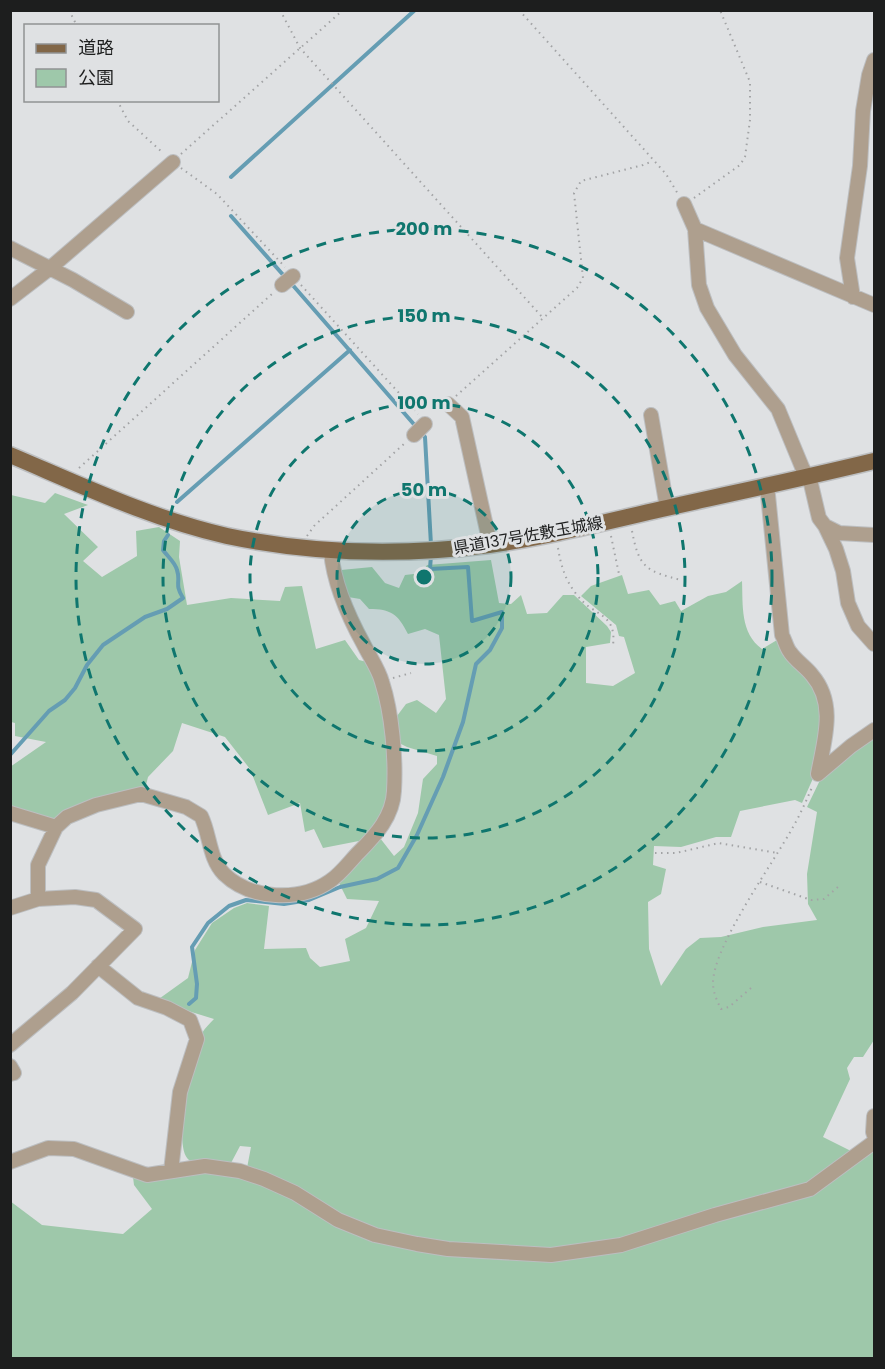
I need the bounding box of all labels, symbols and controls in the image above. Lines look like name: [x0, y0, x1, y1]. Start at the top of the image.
legend: [24, 24, 219, 102]
text: 道路: [78, 35, 114, 60]
text: 公園: [78, 65, 114, 90]
text: 200 m: [396, 216, 452, 241]
text: 150 m: [397, 303, 451, 328]
text: 100 m: [397, 390, 451, 415]
text: 50 m: [401, 477, 447, 502]
street label: 県道137号佐敷玉城線: [452, 511, 605, 560]
centre of rings: [414, 567, 434, 587]

